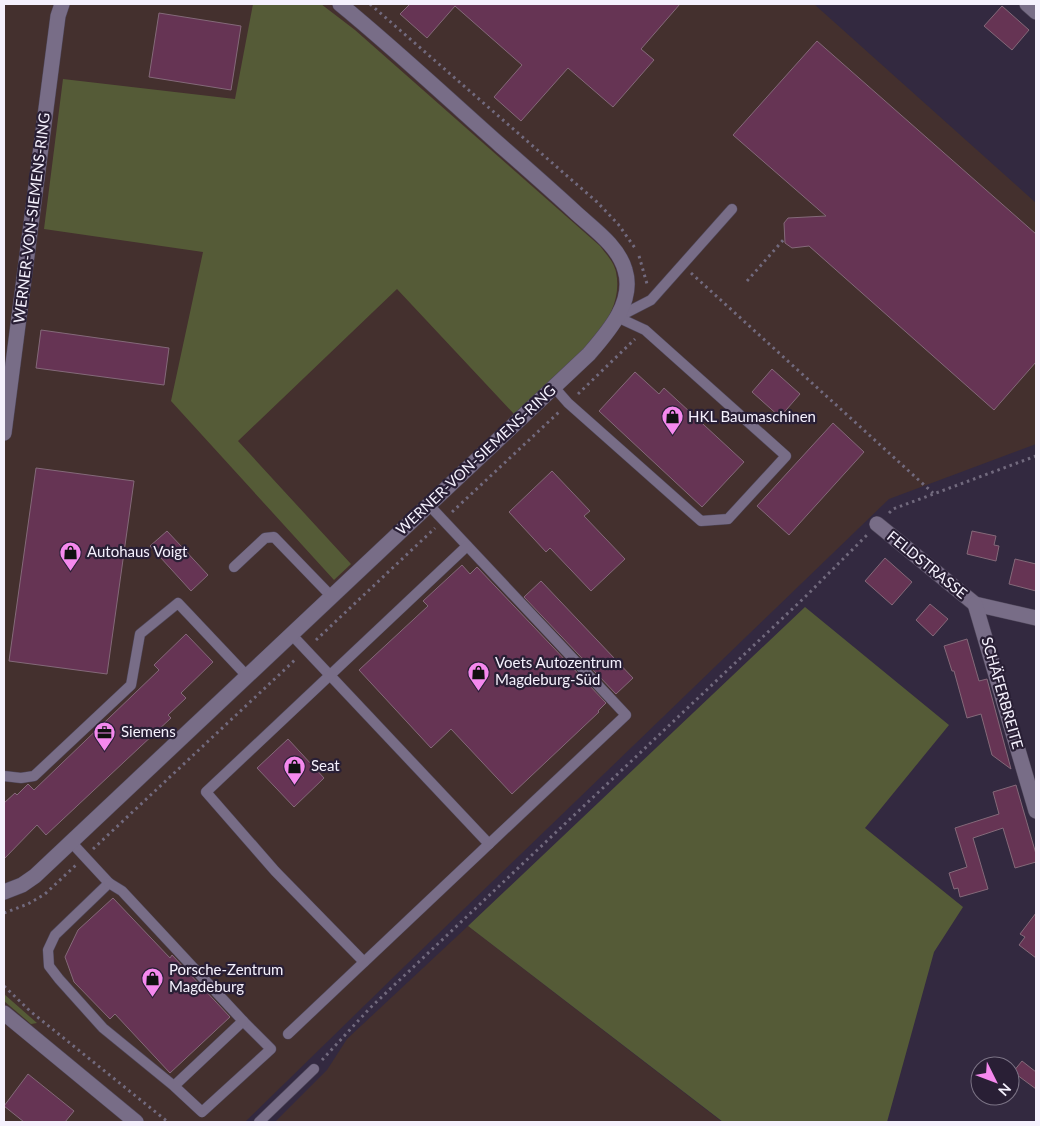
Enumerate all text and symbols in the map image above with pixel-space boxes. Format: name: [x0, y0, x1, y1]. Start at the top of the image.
street label: WERNER-VON-SIEMENS-RING: [9, 112, 53, 324]
street label: WERNER-VON-SIEMENS-RING: [392, 380, 559, 538]
shop icon: HKL Baumaschinen: [660, 405, 684, 436]
place label: HKL Baumaschinen: [688, 407, 816, 425]
street label: FELDSTRASSE: [884, 526, 971, 602]
shop icon: Autohaus Voigt: [59, 540, 83, 571]
place label: Autohaus Voigt: [87, 542, 188, 560]
street label: SCHÄFERBREITE: [978, 635, 1028, 751]
place label: Voets Autozentrum Magdeburg-Süd: [495, 653, 622, 688]
shop icon: Voets Autozentrum Magdeburg-Süd: [467, 660, 491, 691]
office icon: Siemens: [93, 720, 117, 751]
place label: Siemens: [121, 722, 176, 740]
shop icon: Seat: [283, 754, 307, 785]
place label: Seat: [311, 756, 340, 774]
place label: Porsche-Zentrum Magdeburg: [169, 960, 283, 995]
shop icon: Porsche-Zentrum Magdeburg: [141, 967, 165, 998]
north arrow: [970, 1056, 1020, 1106]
text: N: [995, 1080, 1015, 1100]

